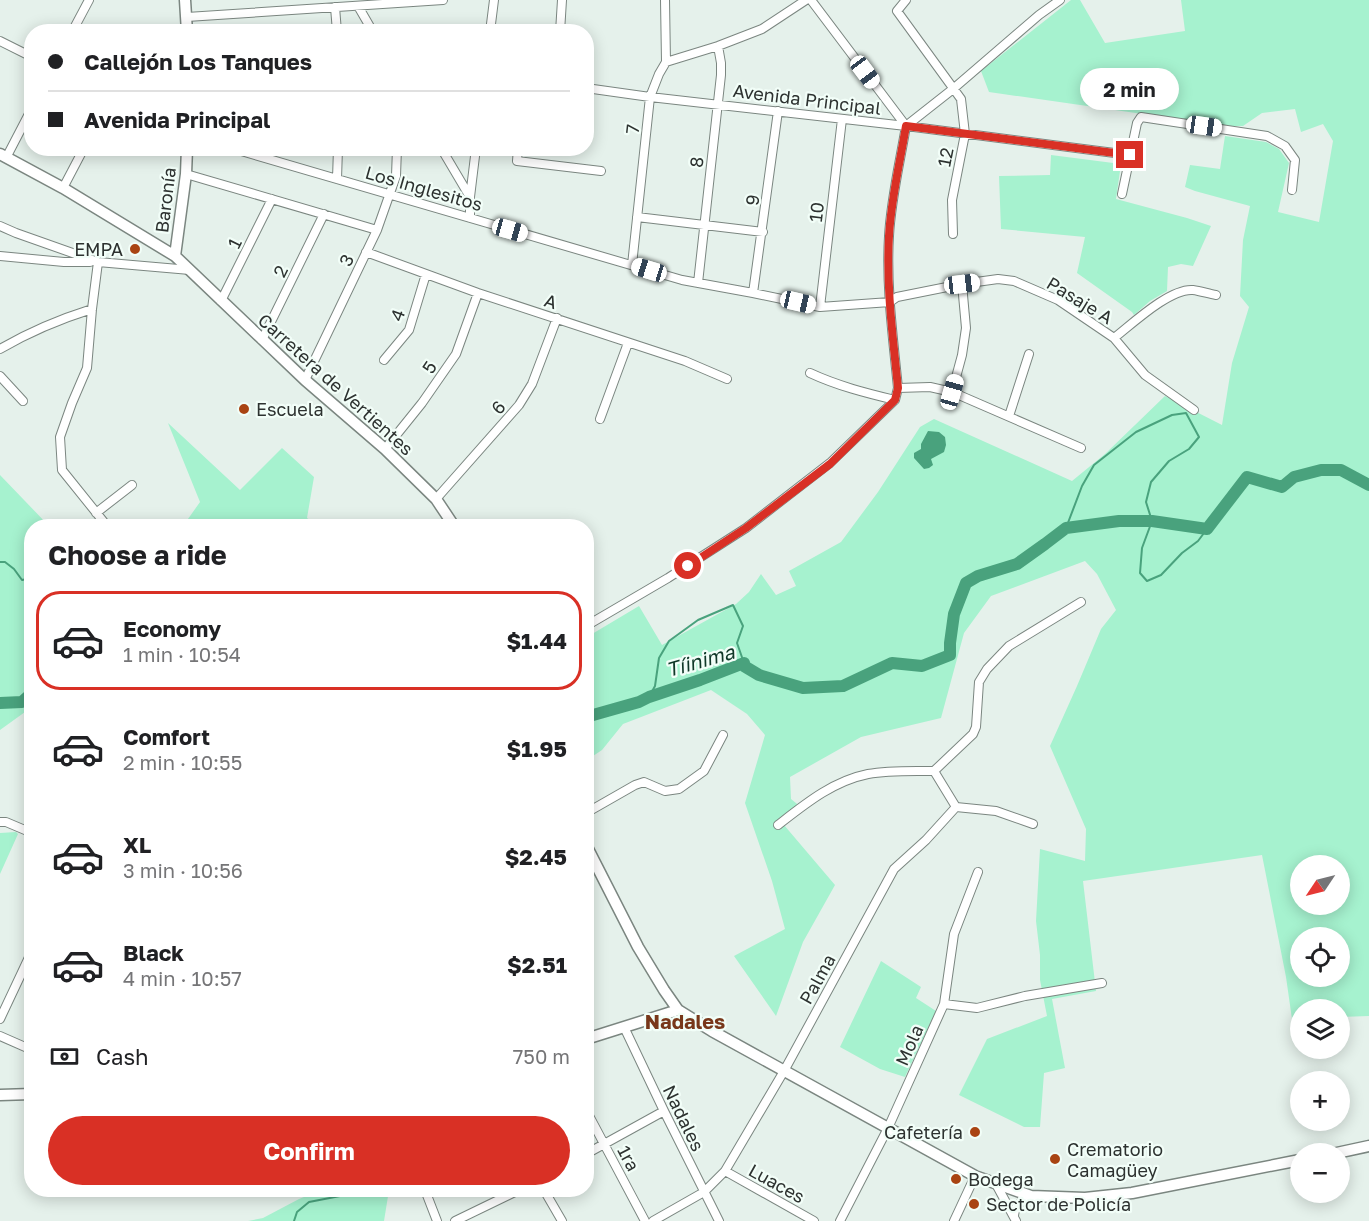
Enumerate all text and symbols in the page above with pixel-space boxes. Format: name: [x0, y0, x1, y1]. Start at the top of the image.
text: Callejón Los Tanques: [84, 48, 312, 75]
car: [847, 52, 883, 92]
callout: 2 min: [1080, 68, 1180, 110]
text: 2 min: [1103, 77, 1156, 101]
street label: Avenida Principal: [732, 79, 883, 119]
text: Avenida Principal: [84, 106, 270, 133]
car: [1185, 115, 1223, 137]
street label: 7: [621, 123, 643, 135]
route end: [1116, 141, 1143, 168]
street label: 12: [932, 145, 958, 169]
street label: 8: [684, 155, 708, 169]
street label: Los Inglesitos: [363, 161, 485, 215]
street label: Baronía: [150, 166, 180, 234]
street label: 9: [740, 193, 764, 207]
street label: 10: [804, 201, 828, 223]
car: [490, 216, 530, 244]
street label: 1: [222, 234, 246, 252]
place label: EMPA: [74, 238, 123, 260]
marker: EMPA: [128, 242, 142, 256]
street label: 3: [334, 250, 358, 270]
car: [629, 256, 669, 284]
street label: 2: [268, 261, 292, 281]
street label: Pasaje A: [1043, 272, 1117, 328]
car: [943, 273, 981, 295]
street label: A: [542, 289, 560, 313]
car: [778, 289, 818, 315]
street label: 4: [385, 306, 409, 324]
street label: Carretera de Vertientes: [254, 309, 418, 459]
street label: 5: [417, 356, 441, 378]
car: [938, 372, 966, 412]
street label: 6: [486, 396, 510, 418]
place label: Escuela: [256, 398, 324, 420]
marker: Escuela: [237, 402, 251, 416]
text: Choose a ride: [48, 539, 227, 571]
route start: [674, 552, 701, 579]
icon: car: [51, 614, 105, 668]
text: Economy: [123, 615, 221, 642]
text: $1.44: [506, 627, 567, 654]
water label: Tíinima: [663, 639, 738, 681]
text: 1 min · 10:54: [123, 642, 241, 666]
icon: car: [51, 722, 105, 776]
text: Comfort: [123, 723, 210, 750]
text: $1.95: [506, 735, 567, 762]
text: 2 min · 10:55: [123, 750, 242, 774]
icon: car: [51, 830, 105, 884]
text: XL: [123, 831, 151, 858]
text: $2.45: [505, 843, 567, 870]
north arrow: [1290, 855, 1350, 915]
map controls: [1290, 855, 1350, 1203]
text: 3 min · 10:56: [123, 858, 243, 882]
button: locate: [1290, 927, 1350, 987]
icon: car: [51, 938, 105, 992]
text: Black: [123, 939, 184, 966]
street label: Palma: [794, 950, 840, 1008]
text: $2.51: [507, 951, 567, 978]
text: 4 min · 10:57: [123, 966, 242, 990]
button: layers: [1290, 999, 1350, 1059]
district label: Nadales: [645, 1009, 725, 1033]
street label: Mola: [890, 1021, 928, 1069]
icon: cash: [48, 1040, 81, 1073]
text: Cash: [96, 1043, 149, 1070]
text: 750 m: [513, 1044, 570, 1068]
button: +: [1290, 1071, 1350, 1131]
street label: Nadales: [659, 1081, 709, 1155]
button: Confirm: [48, 1116, 570, 1185]
place label: Cafetería: [884, 1121, 963, 1143]
marker: Cafetería: [968, 1125, 982, 1139]
place label: Crematorio Camagüey: [1067, 1138, 1163, 1181]
street label: 1ra: [613, 1141, 645, 1175]
button: −: [1290, 1143, 1350, 1203]
marker: Crematorio Camagüey: [1048, 1152, 1062, 1166]
street label: Luaces: [745, 1159, 809, 1207]
place label: Bodega: [968, 1168, 1034, 1190]
marker: Bodega: [949, 1172, 963, 1186]
place label: Sector de Policía: [986, 1193, 1131, 1215]
marker: Sector de Policía: [967, 1197, 981, 1211]

